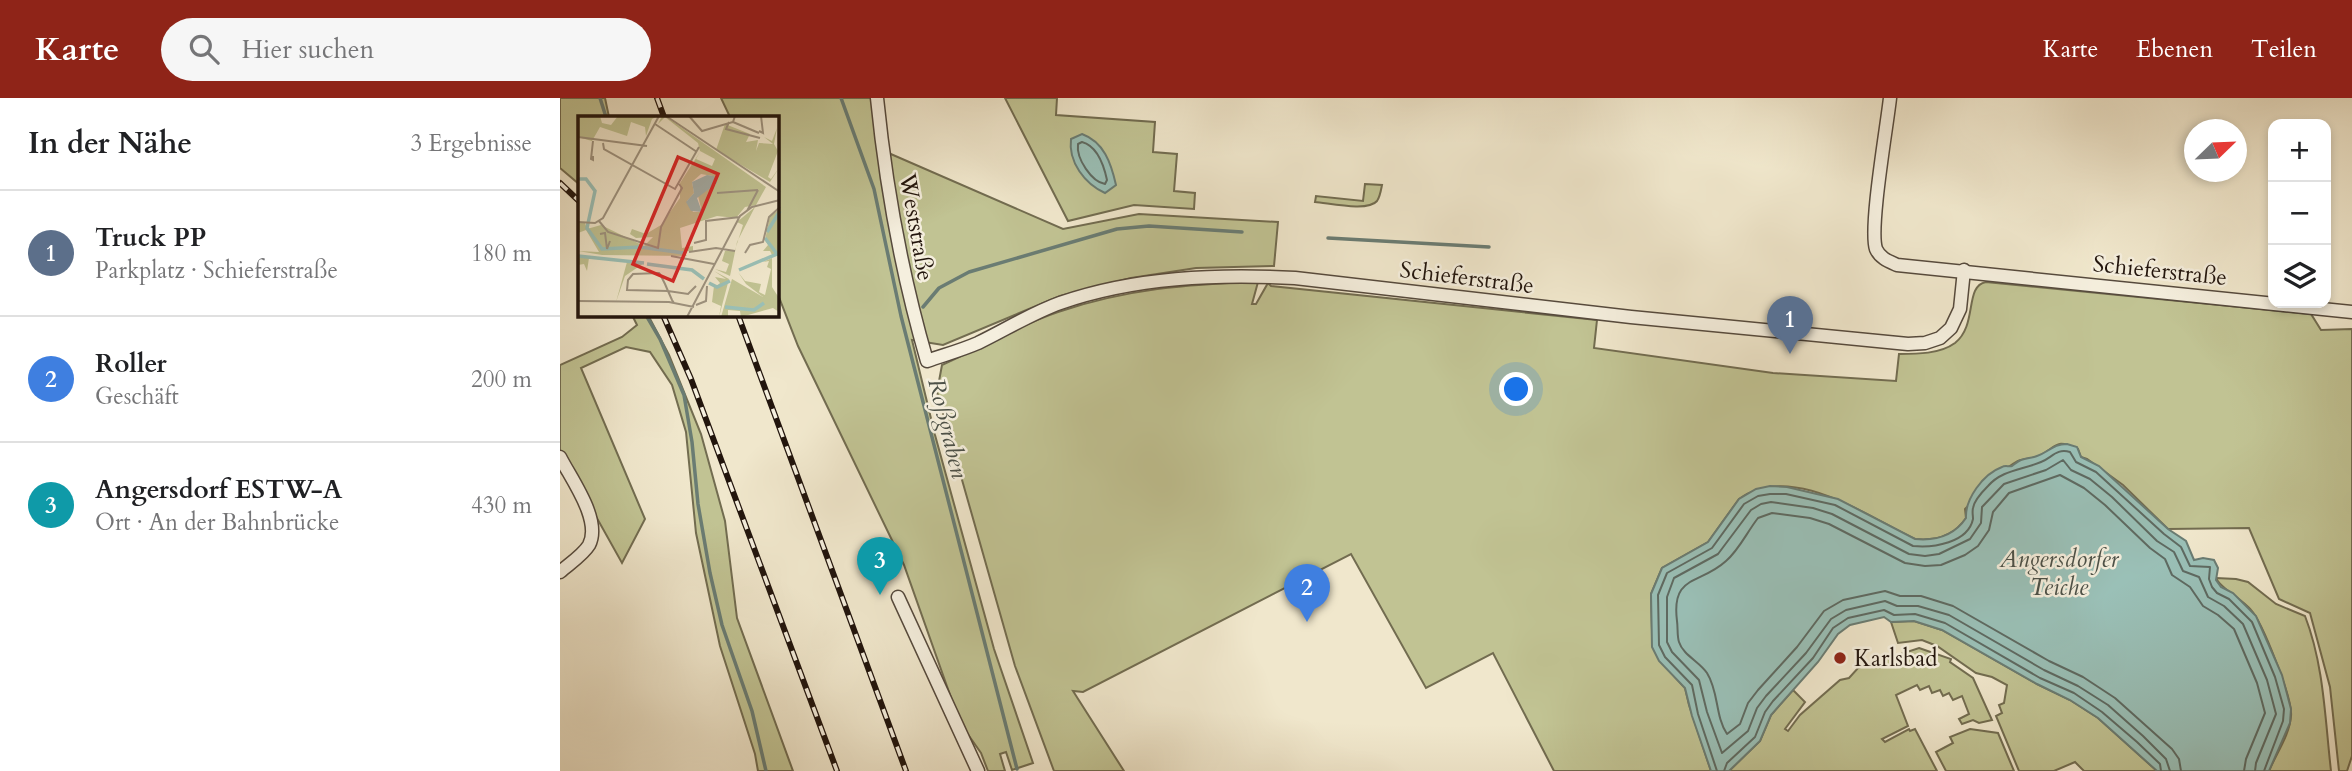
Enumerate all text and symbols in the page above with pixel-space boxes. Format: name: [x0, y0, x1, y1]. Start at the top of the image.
search box: [161, 18, 651, 81]
text: Karte: [35, 27, 119, 72]
icon: search: [185, 30, 223, 68]
text: Hier suchen: [241, 32, 374, 67]
text: Karte: [2043, 33, 2098, 66]
text: Ebenen: [2136, 33, 2213, 66]
text: Teilen: [2251, 33, 2317, 66]
inset map: [578, 116, 779, 317]
north arrow: [2184, 119, 2247, 182]
map controls: [2268, 119, 2331, 308]
button: +: [2268, 119, 2331, 182]
text: In der Nähe: [28, 123, 192, 164]
text: 3 Ergebnisse: [410, 128, 532, 159]
street label: Weststraße: [892, 170, 941, 283]
button: −: [2268, 182, 2331, 245]
text: Truck PP: [95, 220, 206, 255]
text: 1: [45, 238, 57, 269]
text: 180 m: [471, 238, 532, 269]
button: layers: [2268, 245, 2331, 308]
street label: Schieferstraße: [2091, 248, 2229, 293]
street label: Schieferstraße: [1398, 254, 1536, 301]
text: Parkplatz · Schieferstraße: [95, 255, 338, 286]
pin: 1: [1767, 296, 1813, 354]
text: Roller: [95, 346, 167, 381]
text: 2: [45, 364, 57, 395]
text: 200 m: [471, 364, 532, 395]
your location: [1499, 372, 1533, 406]
water label: Roßgraben: [919, 375, 976, 482]
text: Geschäft: [95, 381, 179, 412]
text: Angersdorf ESTW-A: [95, 472, 342, 507]
text: 3: [45, 490, 57, 521]
text: 430 m: [471, 490, 532, 521]
text: Ort · An der Bahnbrücke: [95, 507, 339, 538]
pin: 3: [857, 537, 903, 595]
water label: Angersdorfer Teiche: [1999, 543, 2120, 604]
pin: 2: [1284, 564, 1330, 622]
place label: Karlsbad: [1854, 643, 1938, 674]
marker: Karlsbad: [1832, 650, 1848, 666]

